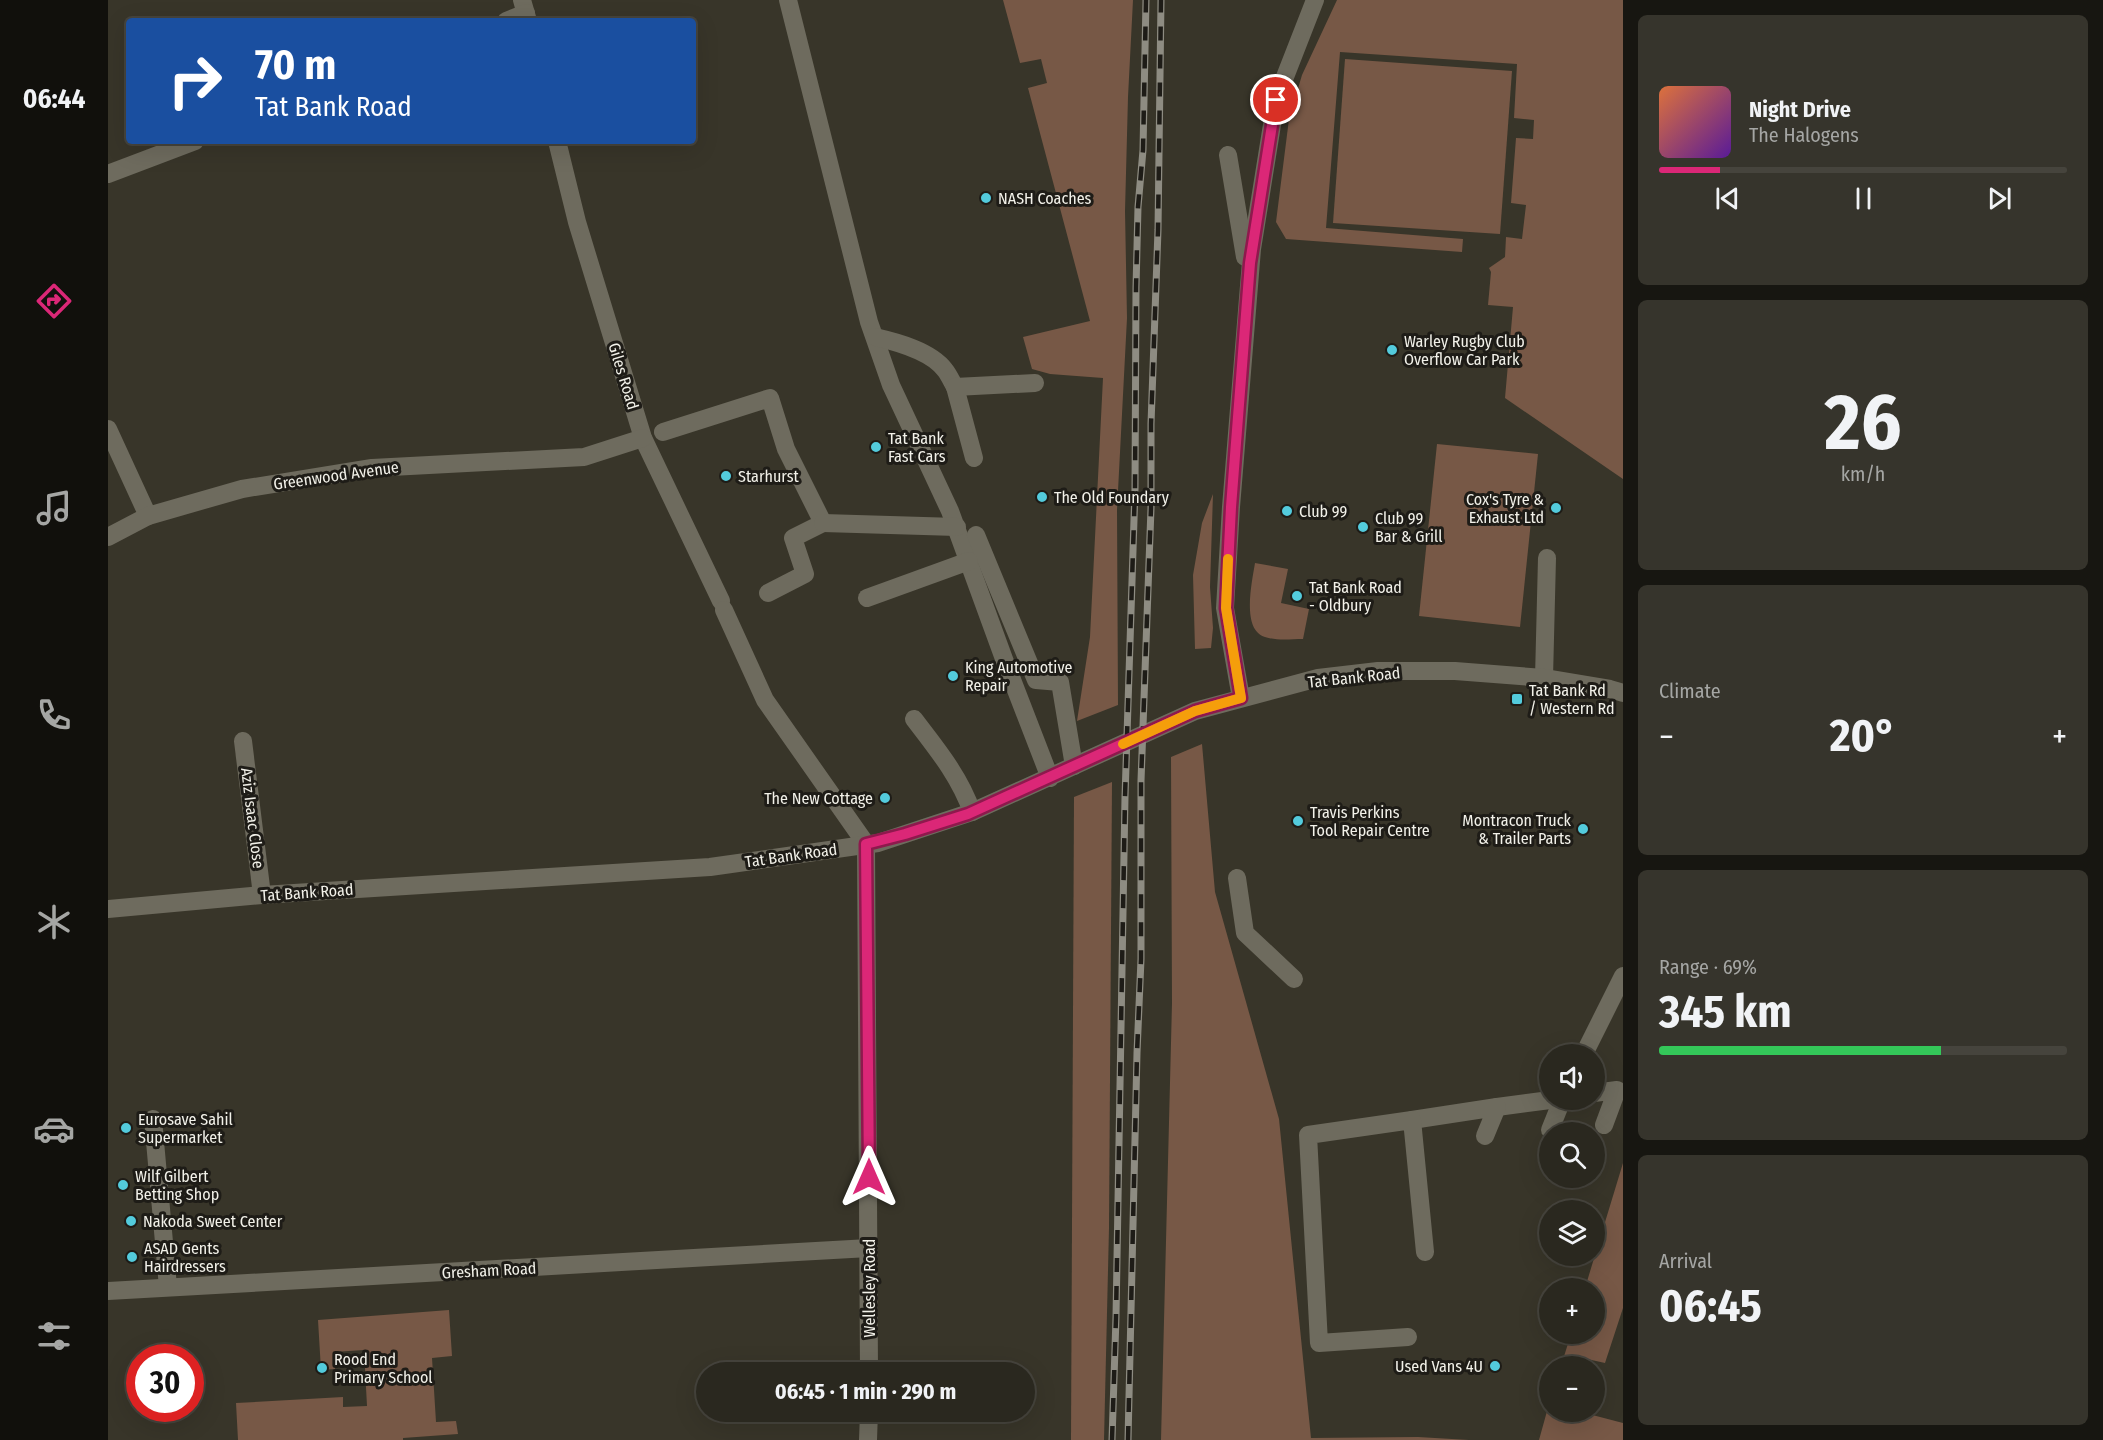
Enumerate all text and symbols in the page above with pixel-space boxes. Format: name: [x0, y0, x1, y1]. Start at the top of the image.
text: 70 m: [255, 40, 336, 90]
icon: right: [156, 42, 234, 120]
pin: [1250, 74, 1301, 125]
text: 06:44: [23, 83, 85, 115]
icon: arrive: [1259, 83, 1292, 116]
text: Tat Bank Road: [255, 91, 412, 123]
text: Night Drive: [1749, 96, 1851, 123]
text: The Halogens: [1749, 123, 1859, 147]
icon: previous: [1711, 182, 1744, 215]
icon: pause: [1847, 182, 1880, 215]
icon: next: [1983, 182, 2016, 215]
place label: NASH Coaches: [998, 189, 1092, 208]
marker: NASH Coaches: [979, 191, 993, 205]
icon: directions: [33, 280, 75, 322]
place label: Warley Rugby Club Overflow Car Park: [1404, 332, 1525, 369]
street label: Giles Road: [604, 340, 643, 412]
marker: Warley Rugby Club Overflow Car Park: [1385, 343, 1399, 357]
text: 26: [1825, 376, 1901, 470]
place label: Tat Bank Fast Cars: [888, 429, 946, 466]
marker: Tat Bank Fast Cars: [869, 440, 883, 454]
street label: Greenwood Avenue: [272, 457, 400, 494]
text: km/h: [1841, 462, 1885, 486]
place label: Starhurst: [738, 467, 799, 486]
marker: Starhurst: [719, 469, 733, 483]
icon: music: [33, 487, 75, 529]
place label: The Old Foundary: [1054, 488, 1170, 507]
marker: The Old Foundary: [1035, 490, 1049, 504]
place label: Cox's Tyre & Exhaust Ltd: [1466, 490, 1544, 527]
marker: Cox's Tyre & Exhaust Ltd: [1549, 501, 1563, 515]
place label: Club 99: [1299, 502, 1348, 521]
marker: Club 99: [1280, 504, 1294, 518]
place label: Club 99 Bar & Grill: [1375, 509, 1443, 546]
marker: Club 99 Bar & Grill: [1356, 520, 1370, 534]
place label: Tat Bank Road - Oldbury: [1309, 578, 1402, 615]
marker: Tat Bank Road - Oldbury: [1290, 589, 1304, 603]
place label: King Automotive Repair: [965, 658, 1072, 695]
street label: Tat Bank Road: [1307, 663, 1401, 692]
marker: King Automotive Repair: [946, 669, 960, 683]
text: Climate: [1659, 679, 1721, 703]
place label: Tat Bank Rd / Western Rd: [1529, 681, 1615, 718]
marker: Tat Bank Rd / Western Rd: [1510, 692, 1524, 706]
icon: phone: [33, 694, 75, 736]
text: 20°: [1830, 709, 1896, 763]
text: −: [1659, 717, 1674, 757]
text: +: [2052, 717, 2067, 757]
street label: Aziz Isaac Close: [237, 767, 268, 870]
place label: The New Cottage: [764, 789, 873, 808]
marker: The New Cottage: [878, 791, 892, 805]
place label: Travis Perkins Tool Repair Centre: [1310, 803, 1430, 840]
place label: Montracon Truck & Trailer Parts: [1462, 811, 1572, 848]
marker: Travis Perkins Tool Repair Centre: [1291, 814, 1305, 828]
marker: Montracon Truck & Trailer Parts: [1576, 822, 1590, 836]
street label: Tat Bank Road: [744, 840, 838, 871]
street label: Tat Bank Road: [260, 880, 354, 905]
icon: climate: [33, 901, 75, 943]
text: Range · 69%: [1659, 955, 1757, 979]
text: 345 km: [1659, 985, 1792, 1039]
map controls: [1539, 1044, 1605, 1422]
button: sound: [1539, 1044, 1605, 1110]
icon: car: [33, 1108, 75, 1150]
place label: Eurosave Sahil Supermarket: [138, 1110, 233, 1147]
marker: Eurosave Sahil Supermarket: [119, 1121, 133, 1135]
button: search: [1539, 1122, 1605, 1188]
position arrow: [837, 1145, 901, 1209]
place label: Wilf Gilbert Betting Shop: [135, 1167, 219, 1204]
marker: Wilf Gilbert Betting Shop: [116, 1178, 130, 1192]
button: layers: [1539, 1200, 1605, 1266]
place label: Nakoda Sweet Center: [143, 1212, 283, 1231]
marker: Nakoda Sweet Center: [124, 1214, 138, 1228]
place label: ASAD Gents Hairdressers: [144, 1239, 226, 1276]
street label: Wellesley Road: [860, 1239, 879, 1337]
text: Arrival: [1659, 1249, 1712, 1273]
marker: ASAD Gents Hairdressers: [125, 1250, 139, 1264]
street label: Gresham Road: [441, 1259, 537, 1282]
button: +: [1539, 1278, 1605, 1344]
text: 06:45: [1659, 1279, 1762, 1333]
icon: filters: [33, 1315, 75, 1357]
speed limit sign: 30: [126, 1344, 204, 1422]
place label: Rood End Primary School: [334, 1350, 433, 1387]
button: −: [1539, 1356, 1605, 1422]
place label: Used Vans 4U: [1395, 1357, 1483, 1376]
marker: Used Vans 4U: [1488, 1359, 1502, 1373]
marker: Rood End Primary School: [315, 1361, 329, 1375]
text: 06:45 · 1 min · 290 m: [775, 1378, 956, 1405]

